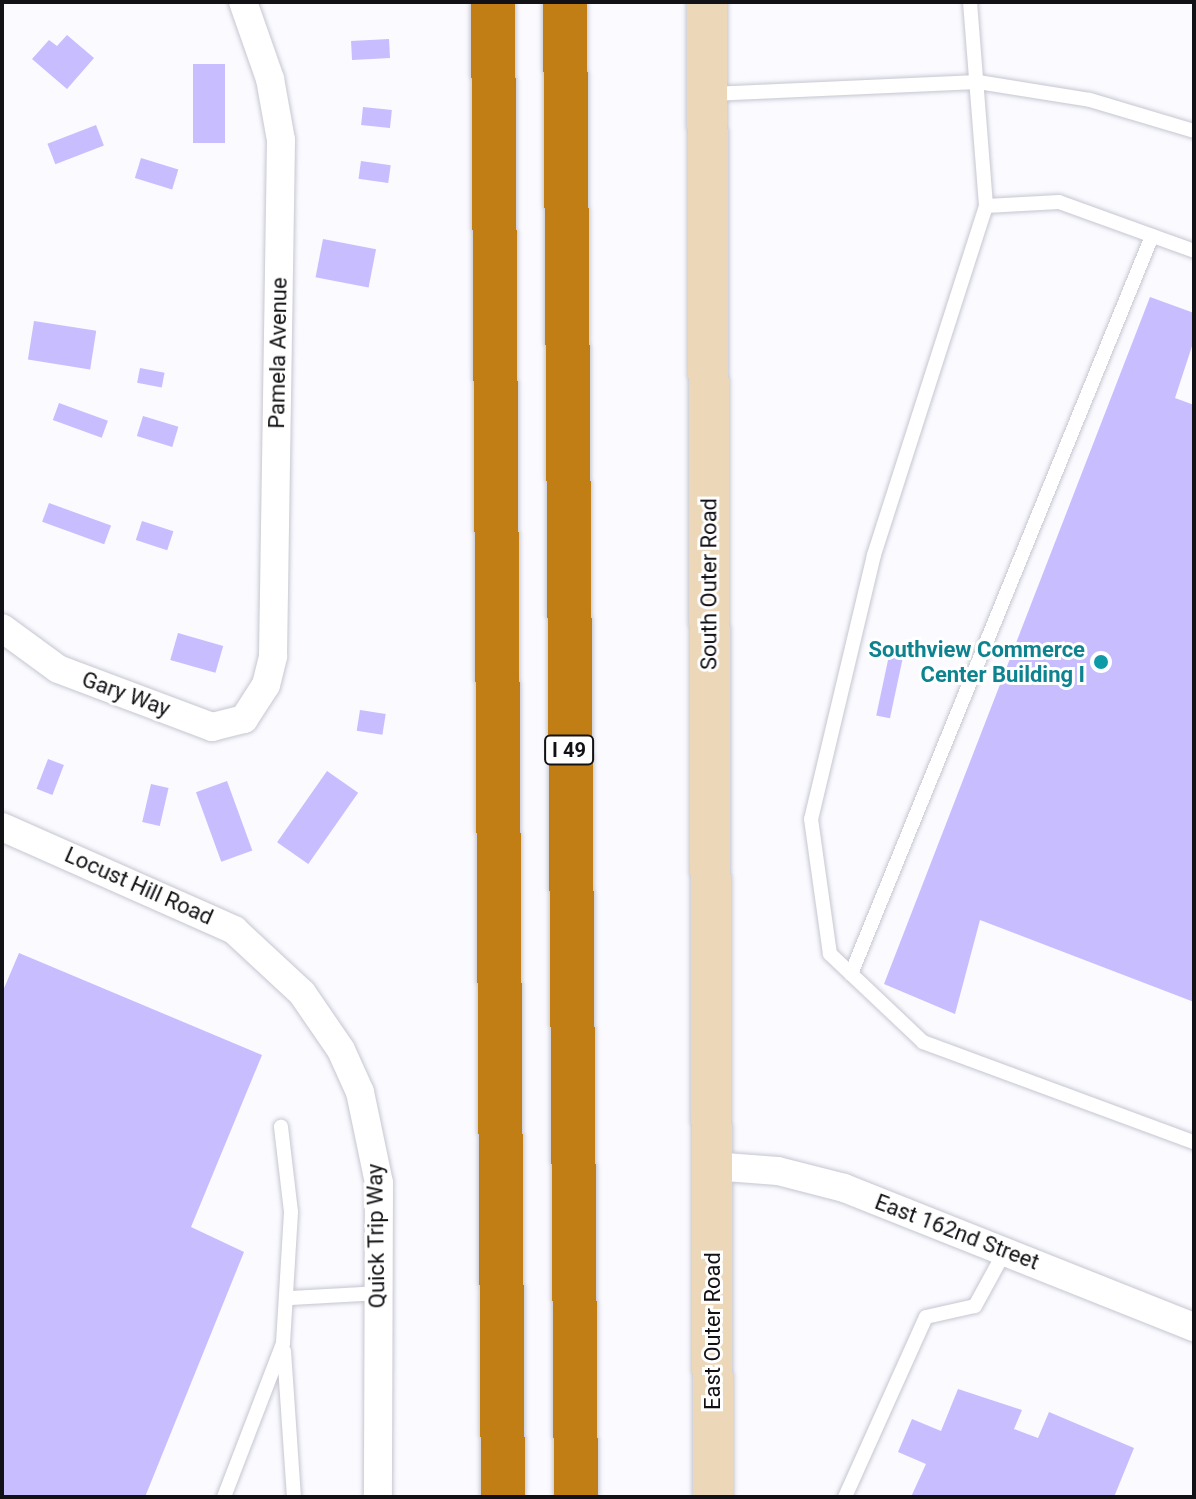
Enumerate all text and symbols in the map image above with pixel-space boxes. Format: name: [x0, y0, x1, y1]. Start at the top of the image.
street label: Pamela Avenue: [263, 277, 293, 429]
street label: South Outer Road: [696, 498, 722, 670]
place label: Southview Commerce Center Building I: [868, 636, 1085, 688]
marker: Southview Commerce Center Building I: [1092, 653, 1110, 671]
street label: Gary Way: [78, 666, 174, 722]
road number: I 49: [543, 734, 595, 766]
street label: Locust Hill Road: [61, 841, 217, 931]
street label: Quick Trip Way: [362, 1163, 390, 1309]
street label: East 162nd Street: [871, 1189, 1043, 1275]
street label: East Outer Road: [700, 1252, 726, 1410]

